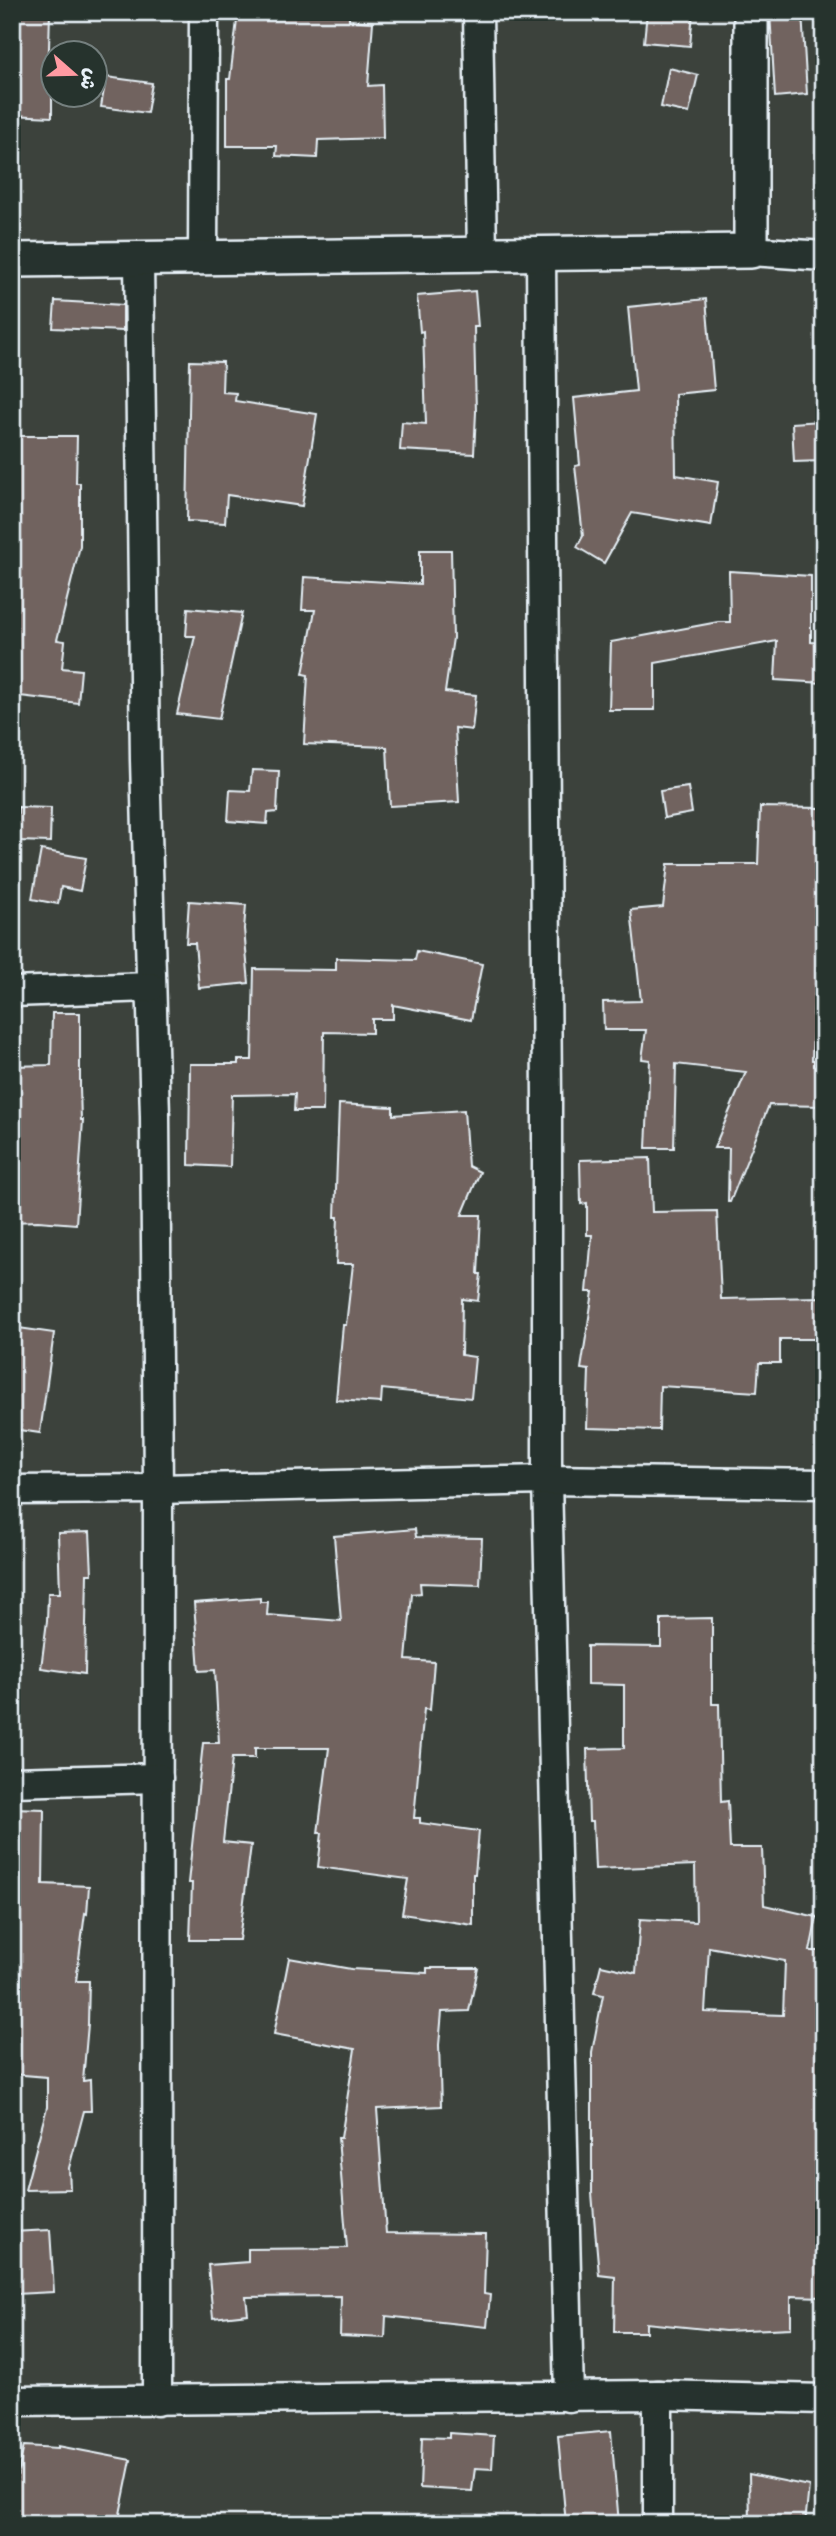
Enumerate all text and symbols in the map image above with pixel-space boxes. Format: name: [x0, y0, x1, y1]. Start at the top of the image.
north arrow: [38, 38, 108, 108]
text: ش: [75, 66, 104, 93]

